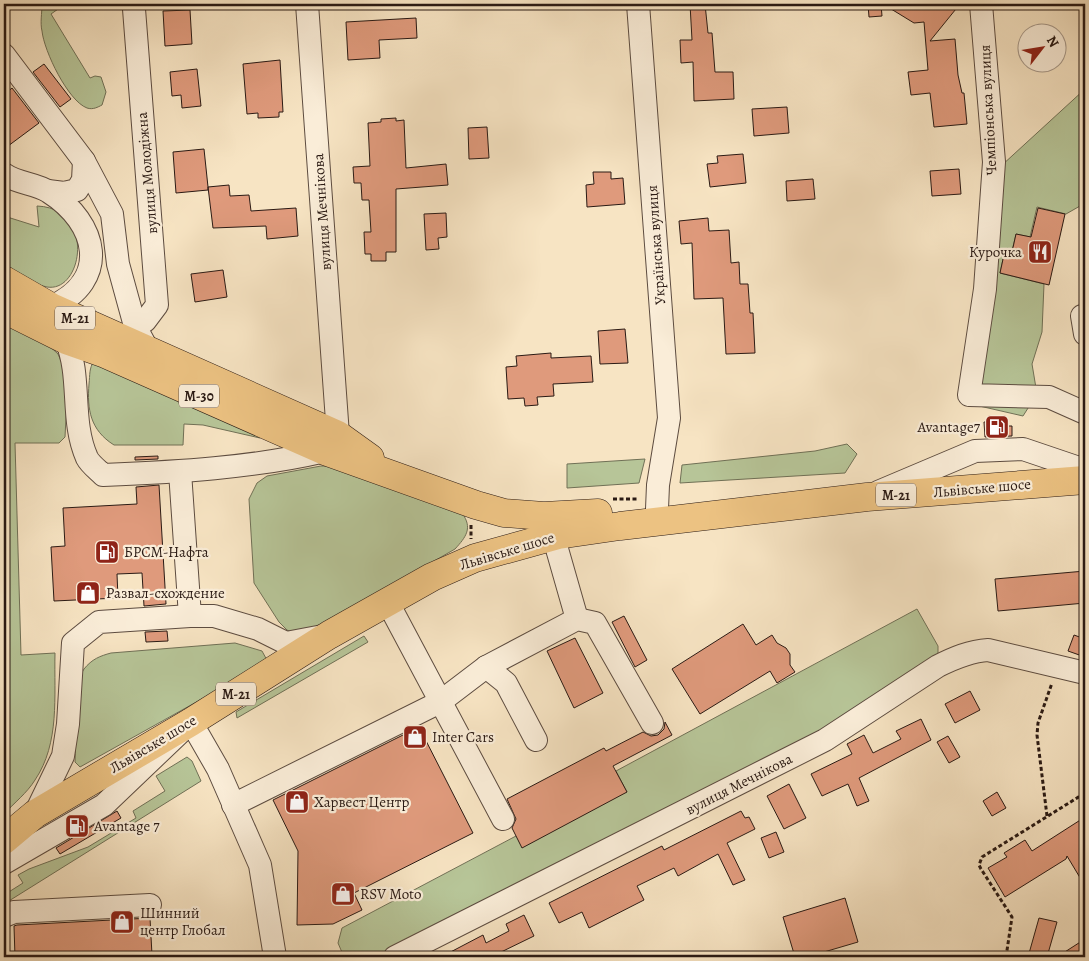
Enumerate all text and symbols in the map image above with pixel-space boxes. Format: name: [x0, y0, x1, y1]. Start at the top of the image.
north arrow: [1016, 22, 1066, 72]
text: N: [1042, 32, 1063, 51]
street label: Чемпіонська вулиця: [975, 44, 1001, 176]
street label: вулиця Молодіжна: [132, 111, 162, 235]
street label: вулиця Мечнікова: [308, 153, 336, 271]
street label: Українська вулиця: [642, 185, 670, 305]
restaurant icon: Курочка: [1027, 239, 1053, 265]
place label: Курочка: [969, 242, 1022, 262]
road number: М-21: [55, 306, 95, 330]
road number: М-30: [179, 384, 219, 408]
fuel station icon: Avantage7: [984, 414, 1010, 440]
place label: Avantage7: [916, 417, 981, 437]
street label: Львівське шосе: [932, 474, 1032, 502]
road number: М-21: [876, 484, 916, 506]
street label: Львівське шосе: [457, 527, 557, 575]
fuel station icon: БРСМ-Нафта: [94, 539, 120, 565]
place label: БРСМ-Нафта: [124, 542, 209, 562]
shop icon: Развал-схождение: [75, 580, 101, 606]
place label: Развал-схождение: [106, 583, 225, 603]
road number: М-21: [216, 682, 256, 706]
street label: Львівське шосе: [106, 710, 200, 778]
shop icon: Inter Cars: [402, 724, 428, 750]
place label: Inter Cars: [432, 727, 494, 747]
street label: вулиця Мечнікова: [682, 748, 796, 820]
shop icon: Харвест Центр: [284, 789, 310, 815]
place label: Харвест Центр: [314, 792, 409, 812]
fuel station icon: Avantage 7: [64, 813, 90, 839]
place label: Avantage 7: [93, 816, 160, 836]
shop icon: RSV Moto: [330, 881, 356, 907]
place label: RSV Moto: [360, 884, 422, 904]
place label: Шинний центр Глобал: [140, 903, 225, 940]
shop icon: Шинний центр Глобал: [109, 909, 135, 935]

